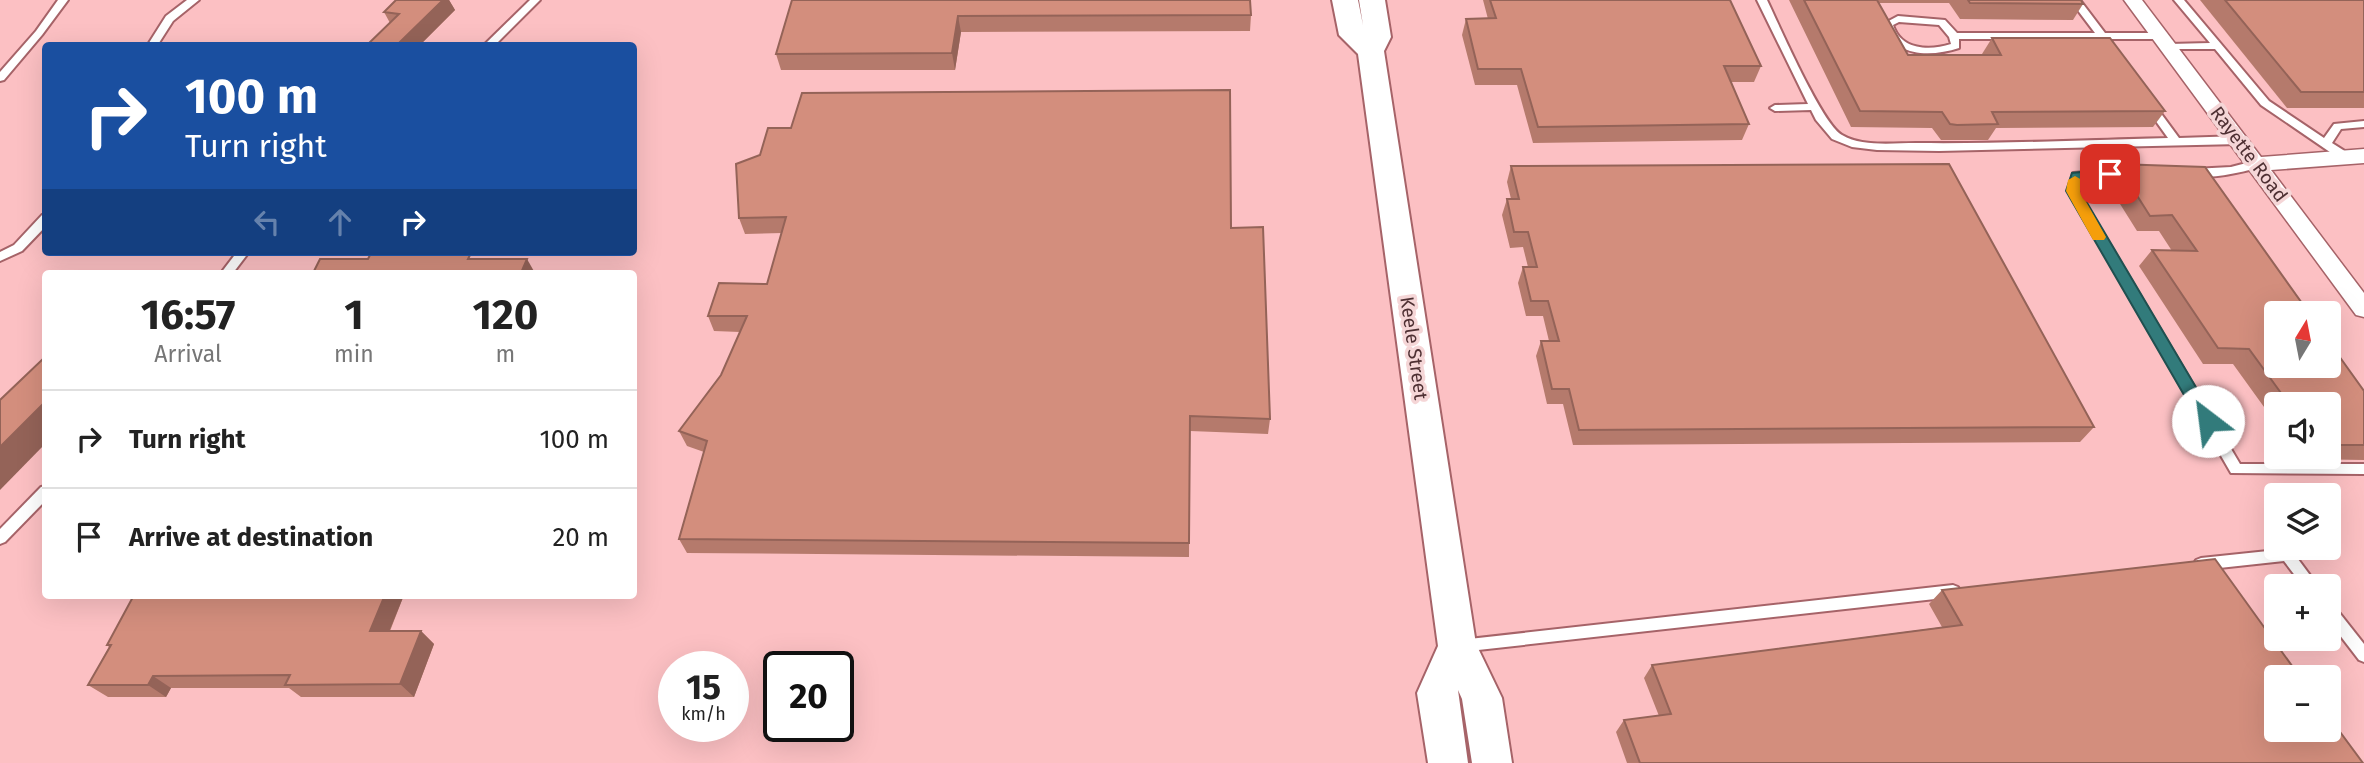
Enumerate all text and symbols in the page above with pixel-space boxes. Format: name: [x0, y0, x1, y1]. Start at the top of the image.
text: 100 m: [185, 67, 318, 126]
icon: right: [70, 70, 161, 161]
street label: Rayette Road: [2206, 102, 2292, 206]
text: Turn right: [185, 127, 327, 165]
pin: [2080, 144, 2140, 204]
icon: arrive: [2091, 155, 2129, 193]
icon: left: [248, 203, 286, 241]
icon: ahead: [321, 203, 359, 241]
icon: right: [394, 203, 432, 241]
text: 16:57: [141, 290, 235, 340]
text: 1: [344, 290, 364, 340]
text: 120: [472, 290, 538, 340]
street label: Keele Street: [1395, 295, 1433, 401]
north arrow: [2264, 301, 2342, 378]
map controls: [2264, 301, 2341, 742]
text: Arrival: [154, 340, 222, 368]
text: min: [334, 340, 374, 368]
text: m: [496, 340, 515, 368]
position arrow: [2171, 384, 2245, 458]
button: sound: [2264, 392, 2341, 469]
icon: right: [70, 420, 108, 458]
text: Turn right: [129, 424, 246, 455]
text: 100 m: [540, 424, 609, 455]
button: layers: [2264, 483, 2341, 560]
icon: arrive: [70, 518, 108, 556]
text: Arrive at destination: [129, 522, 373, 553]
text: 20 m: [552, 522, 609, 553]
button: +: [2264, 574, 2341, 651]
speed limit sign: 20: [763, 651, 854, 742]
button: −: [2264, 665, 2341, 742]
text: 15: [686, 666, 721, 708]
text: km/h: [681, 703, 726, 725]

